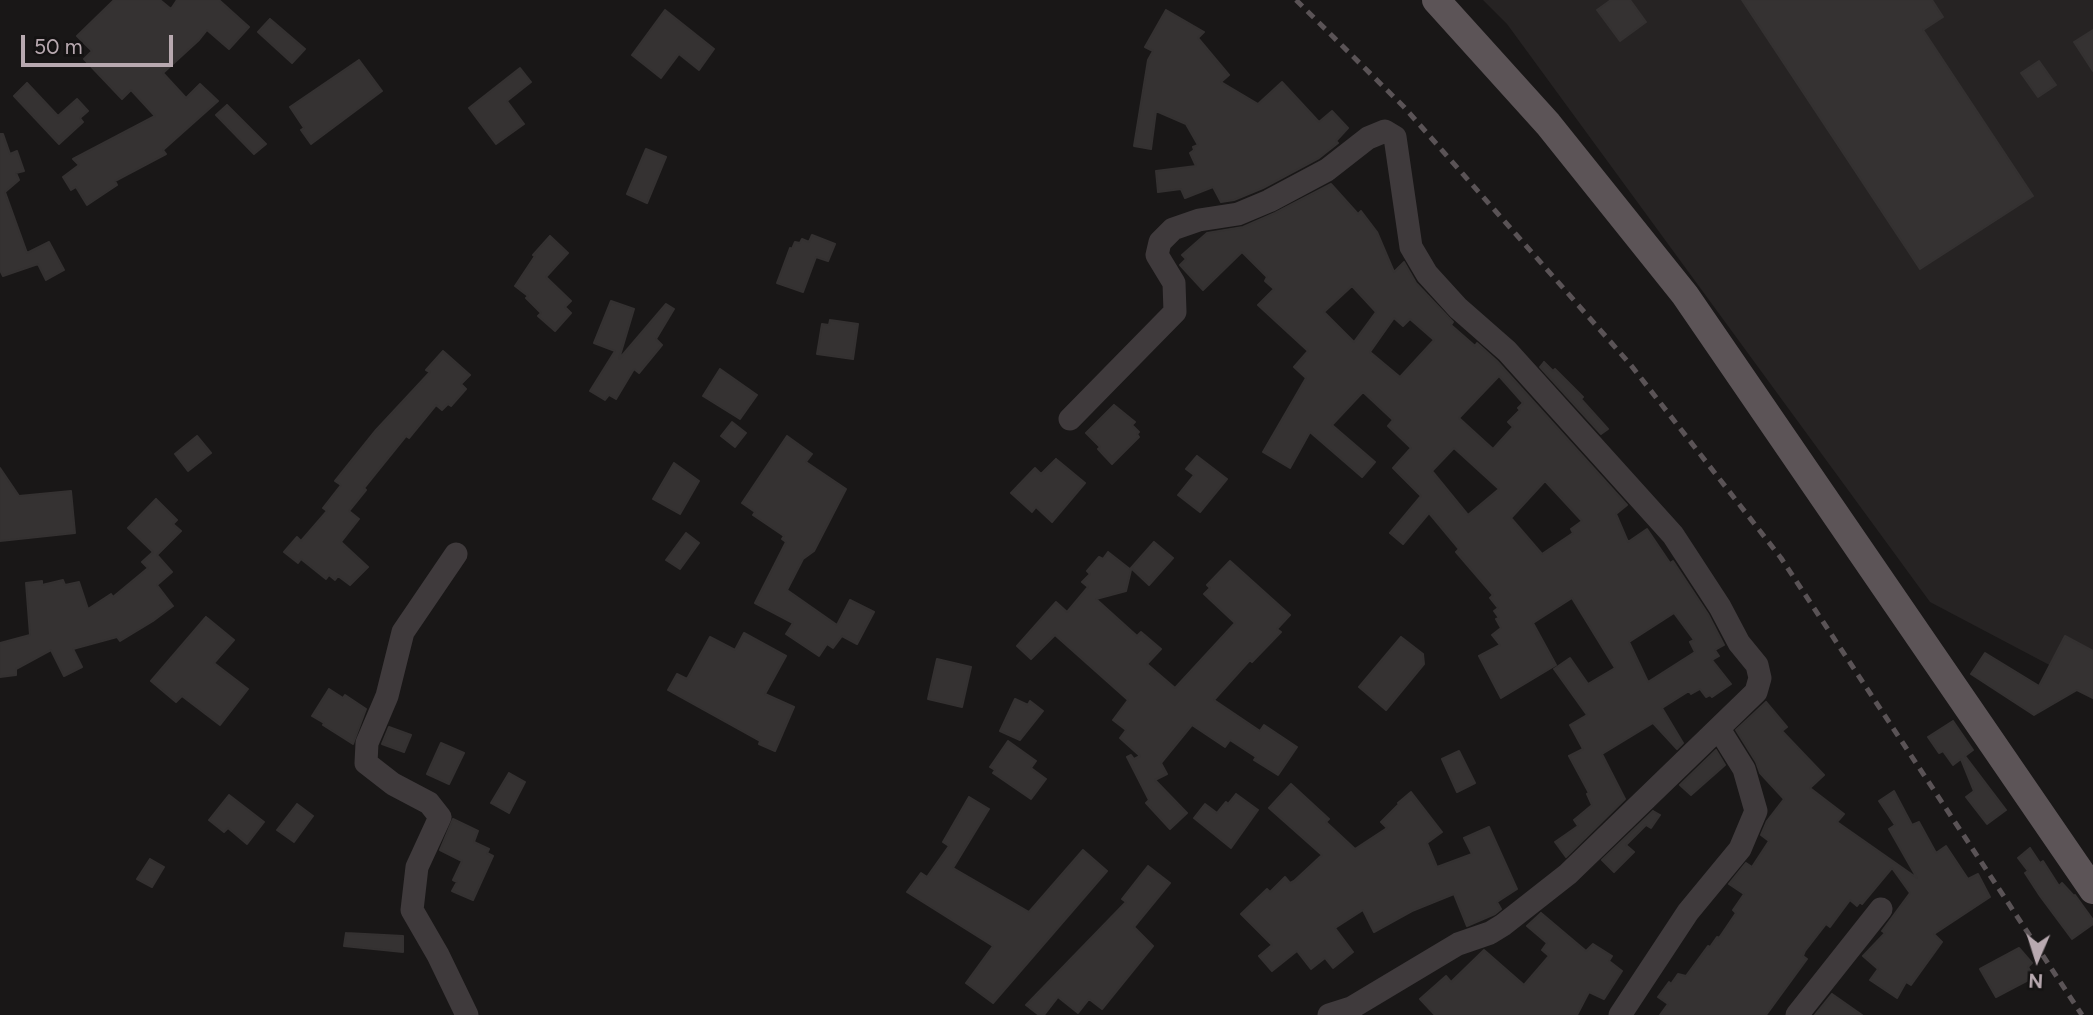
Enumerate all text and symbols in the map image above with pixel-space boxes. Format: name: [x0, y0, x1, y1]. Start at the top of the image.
scale bar: [24, 21, 177, 65]
text: 50 m: [34, 34, 83, 59]
north arrow: [2002, 924, 2072, 994]
text: N: [2028, 969, 2044, 992]

